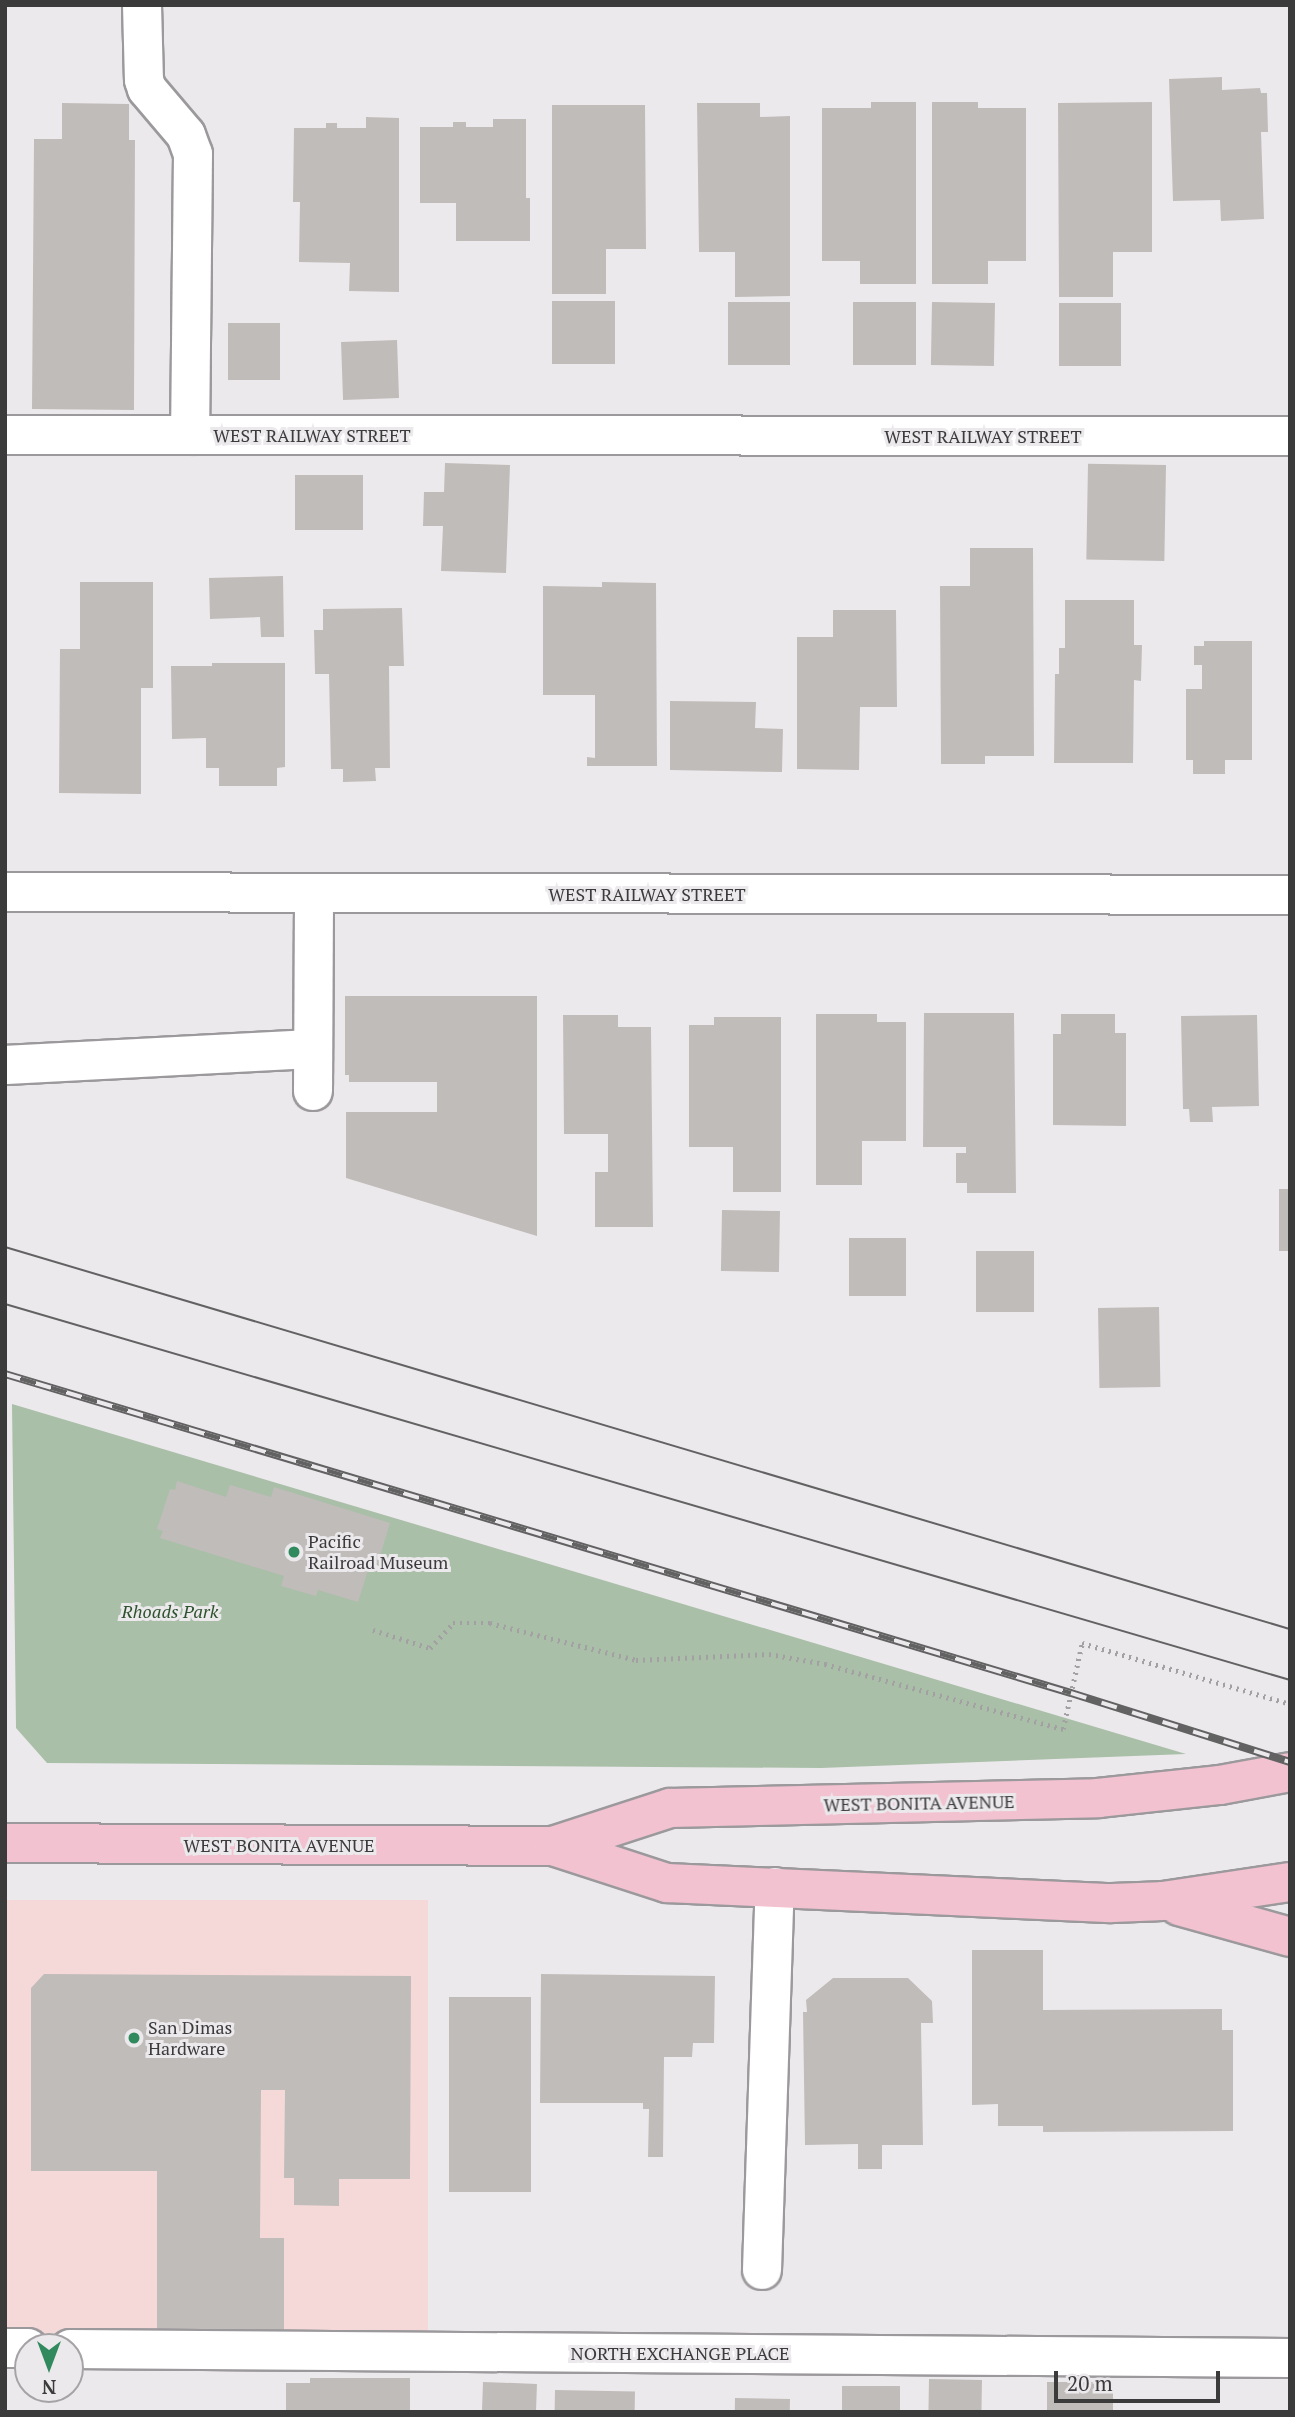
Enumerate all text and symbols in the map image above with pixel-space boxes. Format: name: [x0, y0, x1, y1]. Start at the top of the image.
street label: WEST RAILWAY STREET: [213, 424, 411, 446]
street label: WEST RAILWAY STREET: [884, 425, 1082, 447]
street label: WEST RAILWAY STREET: [548, 883, 746, 905]
place label: Pacific Railroad Museum: [308, 1531, 448, 1574]
marker: Pacific Railroad Museum: [286, 1544, 302, 1560]
park label: Rhoads Park: [122, 1600, 218, 1622]
street label: WEST BONITA AVENUE: [823, 1791, 1015, 1815]
street label: WEST BONITA AVENUE: [183, 1834, 375, 1856]
place label: San Dimas Hardware: [148, 2017, 232, 2060]
marker: San Dimas Hardware: [126, 2030, 142, 2046]
north arrow: [14, 2333, 84, 2403]
street label: NORTH EXCHANGE PLACE: [570, 2342, 790, 2364]
scale bar: [1057, 2358, 1223, 2402]
text: 20 m: [1067, 2369, 1113, 2397]
text: N: [42, 2375, 56, 2400]

